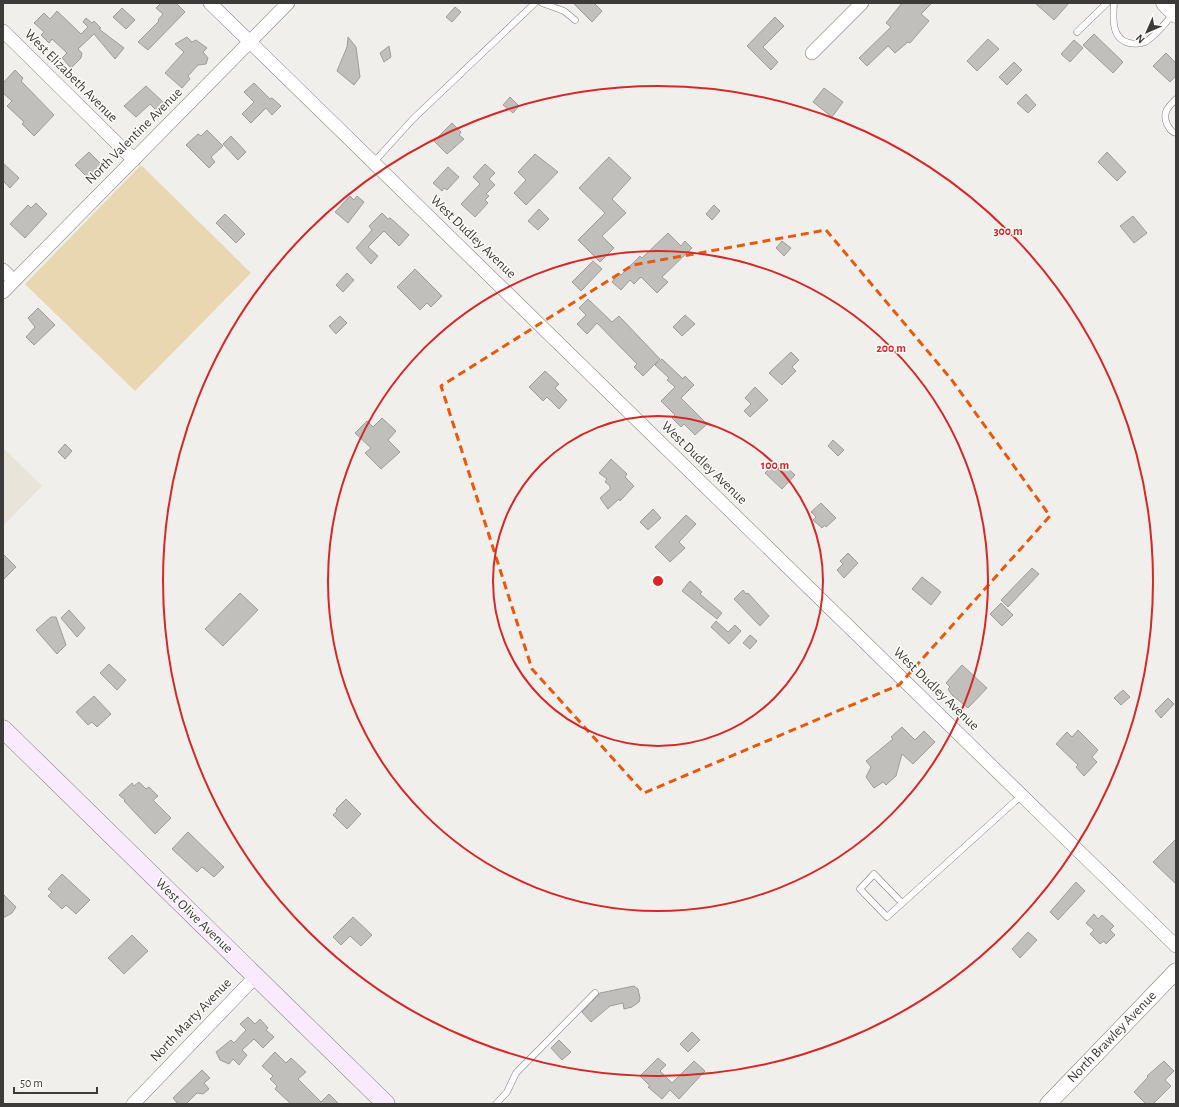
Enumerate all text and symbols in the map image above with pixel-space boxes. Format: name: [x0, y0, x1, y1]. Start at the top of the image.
north arrow: [1127, 12, 1167, 52]
street label: West Elizabeth Avenue: [22, 27, 120, 125]
text: N: [1134, 32, 1147, 45]
street label: North Valentine Avenue: [83, 85, 185, 187]
street label: West Dudley Avenue: [428, 193, 518, 281]
text: 300 m: [993, 225, 1023, 237]
text: 200 m: [876, 342, 906, 354]
street label: West Dudley Avenue: [659, 419, 749, 507]
text: 100 m: [761, 459, 789, 471]
centre of rings: [651, 574, 665, 588]
street label: West Dudley Avenue: [891, 645, 981, 733]
street label: West Olive Avenue: [153, 876, 235, 956]
street label: North Marty Avenue: [148, 976, 234, 1064]
street label: North Brawley Avenue: [1065, 989, 1159, 1085]
scale bar: [14, 1069, 97, 1095]
text: 50 m: [20, 1077, 43, 1089]

